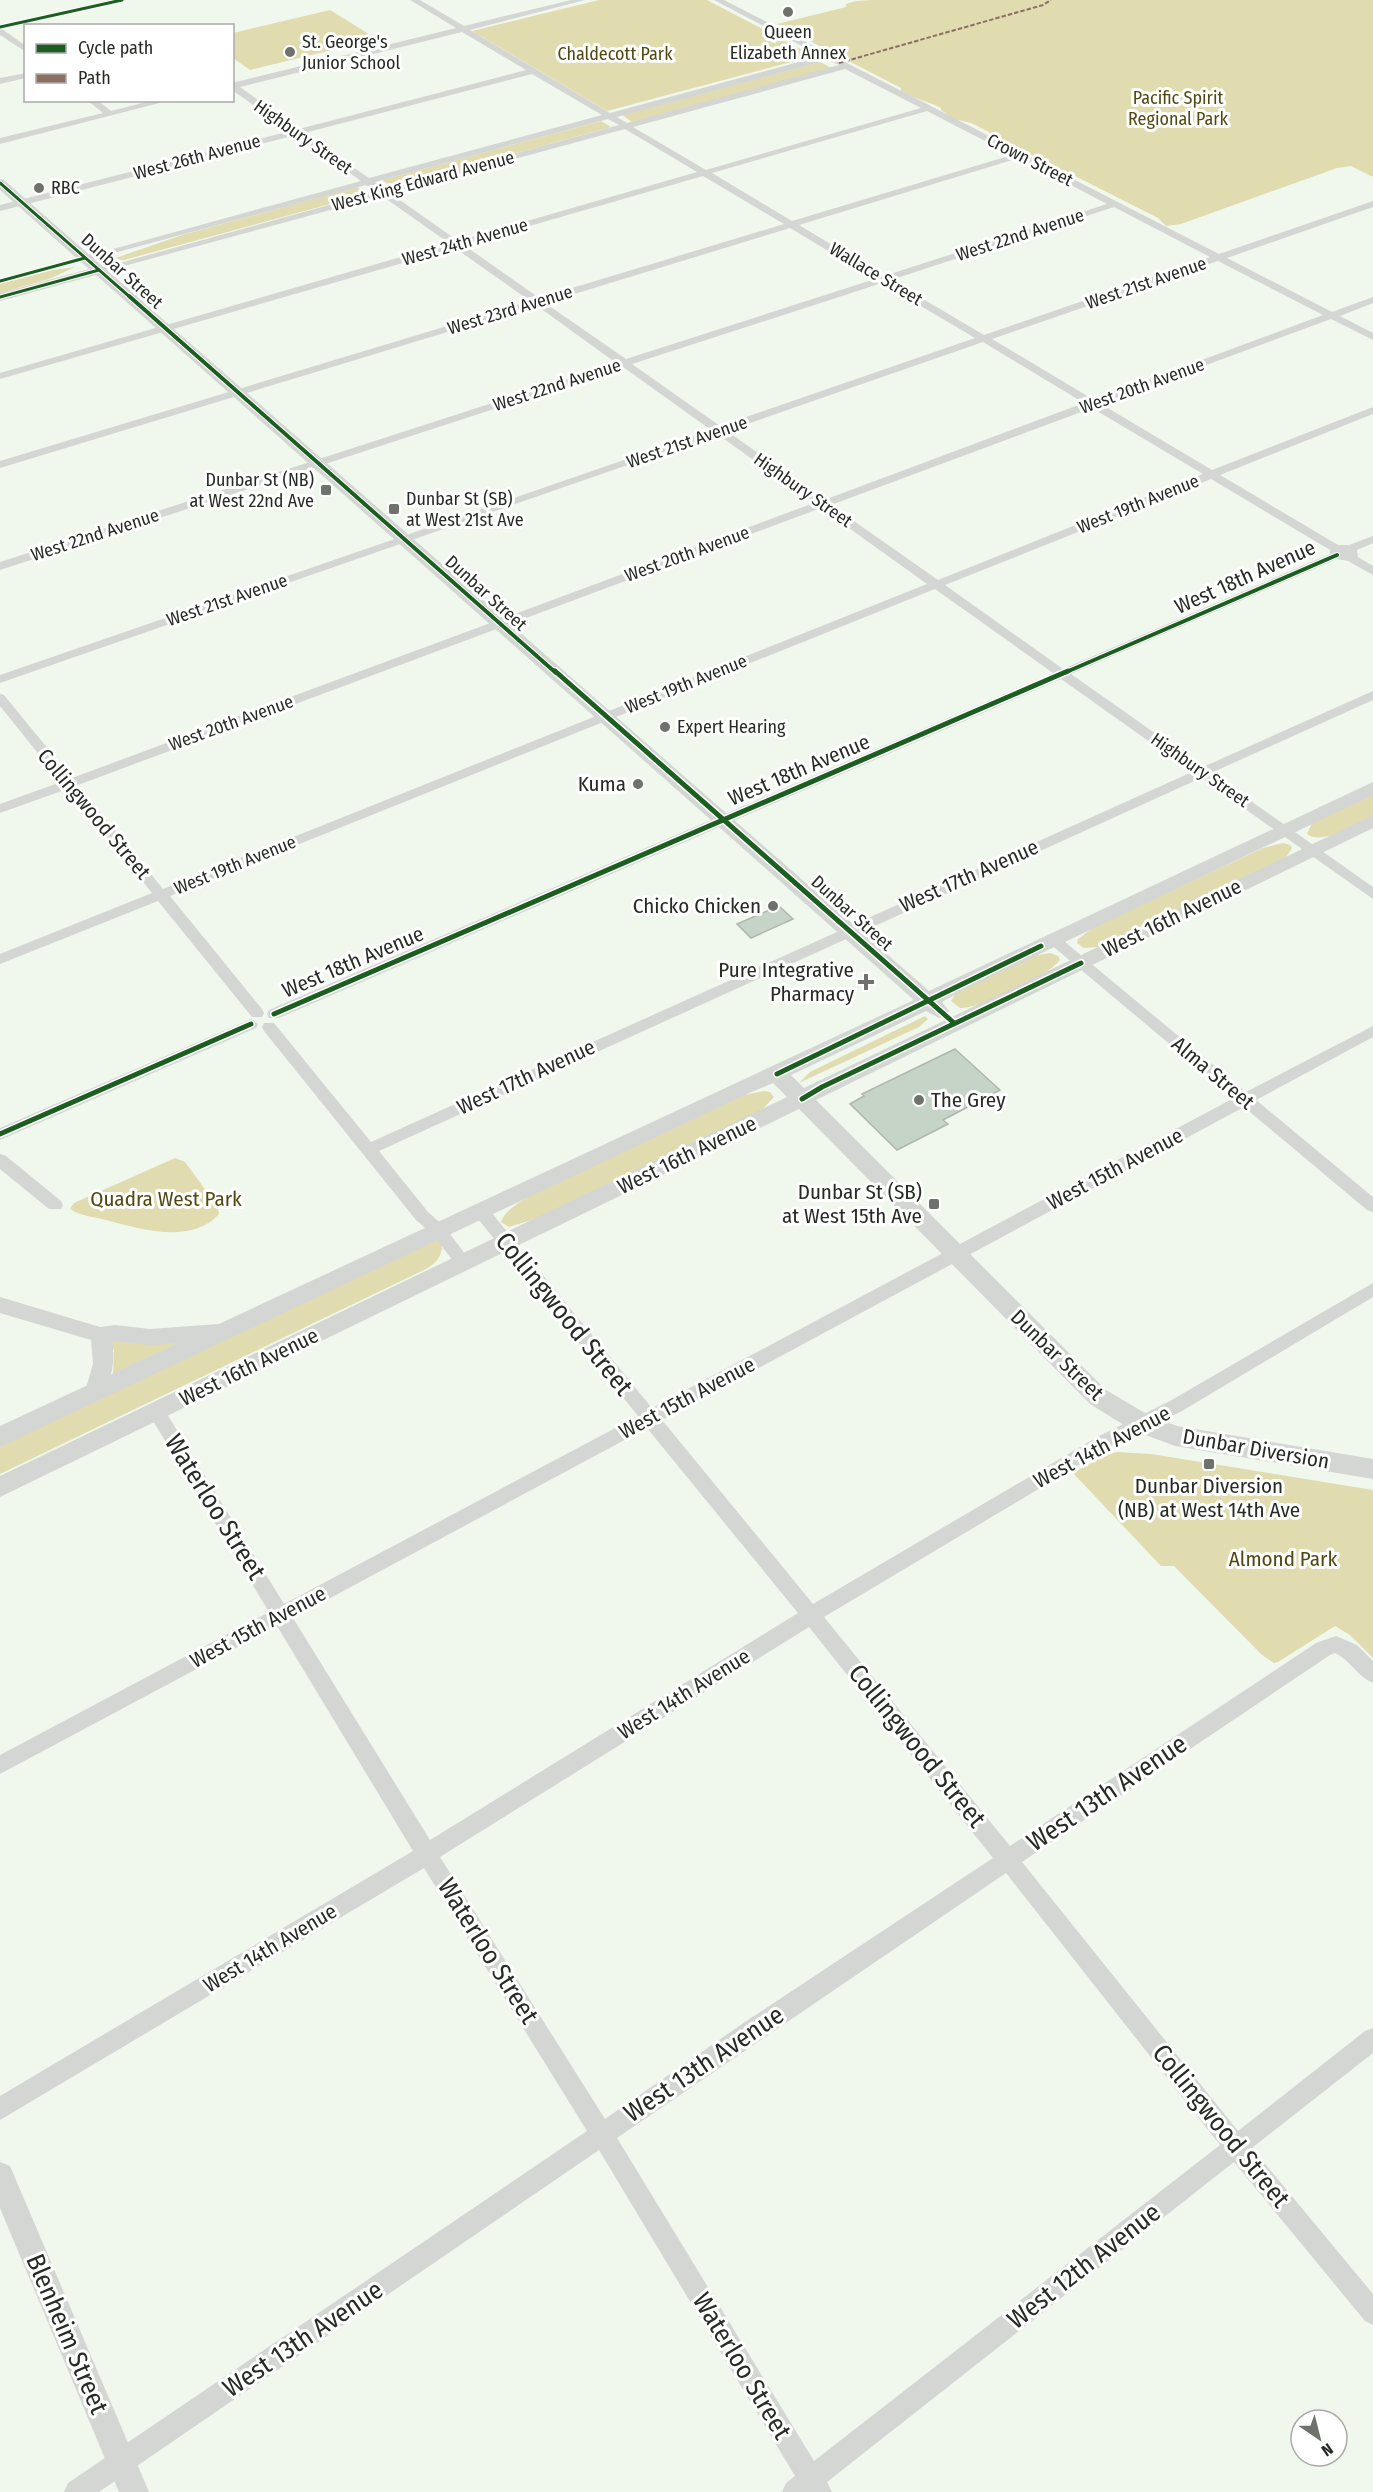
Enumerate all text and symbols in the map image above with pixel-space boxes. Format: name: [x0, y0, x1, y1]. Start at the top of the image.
marker: Queen Elizabeth Annex: [781, 5, 795, 19]
place label: Queen Elizabeth Annex: [730, 21, 846, 64]
legend: [24, 24, 234, 102]
place label: St. George's Junior School: [302, 31, 400, 74]
text: Cycle path: [78, 37, 153, 59]
park label: Chaldecott Park: [557, 43, 673, 65]
marker: St. George's Junior School: [283, 45, 297, 59]
text: Path: [78, 67, 111, 89]
park label: Pacific Spirit Regional Park: [1128, 87, 1229, 130]
street label: Highbury Street: [250, 95, 357, 179]
street label: West 26th Avenue: [131, 129, 263, 185]
street label: Crown Street: [983, 129, 1077, 191]
street label: West King Edward Avenue: [329, 146, 517, 216]
place label: RBC: [51, 177, 80, 199]
marker: RBC: [32, 181, 46, 195]
street label: West 22nd Avenue: [953, 204, 1087, 266]
street label: West 24th Avenue: [399, 213, 531, 270]
street label: Dunbar Street: [77, 229, 167, 313]
street label: Wallace Street: [826, 238, 927, 310]
street label: West 21st Avenue: [1083, 252, 1209, 314]
street label: West 23rd Avenue: [445, 280, 575, 339]
street label: West 20th Avenue: [1077, 353, 1207, 419]
street label: West 22nd Avenue: [490, 354, 624, 416]
street label: West 21st Avenue: [624, 411, 750, 473]
street label: Highbury Street: [750, 448, 857, 532]
place label: Dunbar St (NB) at West 22nd Ave: [190, 469, 314, 512]
street label: West 19th Avenue: [1074, 470, 1202, 538]
marker: Dunbar St (NB) at West 22nd Ave: [319, 483, 333, 497]
place label: Dunbar St (SB) at West 21st Ave: [406, 488, 524, 531]
marker: Dunbar St (SB) at West 21st Ave: [387, 502, 401, 516]
street label: West 22nd Avenue: [28, 504, 162, 566]
street label: West 20th Avenue: [622, 521, 752, 587]
street label: West 18th Avenue: [1171, 534, 1319, 620]
street label: Dunbar Street: [441, 551, 531, 635]
street label: West 21st Avenue: [164, 569, 290, 631]
street label: West 19th Avenue: [622, 650, 750, 718]
street label: West 20th Avenue: [166, 690, 296, 756]
place label: Expert Hearing: [677, 716, 786, 738]
marker: Expert Hearing: [658, 720, 672, 734]
street label: West 18th Avenue: [724, 728, 874, 812]
street label: Highbury Street: [1147, 728, 1254, 812]
street label: Collingwood Street: [32, 743, 156, 885]
place label: Kuma: [578, 771, 626, 797]
marker: Kuma: [631, 777, 645, 791]
street label: West 19th Avenue: [171, 831, 299, 899]
street label: West 17th Avenue: [895, 834, 1043, 918]
street label: Dunbar Street: [807, 871, 897, 955]
street label: West 16th Avenue: [1098, 873, 1246, 963]
place label: Chicko Chicken: [633, 893, 761, 919]
marker: Chicko Chicken: [766, 899, 780, 913]
street label: West 18th Avenue: [278, 920, 428, 1004]
place label: Pure Integrative Pharmacy: [718, 957, 855, 1007]
marker: Pure Integrative Pharmacy: [859, 975, 873, 989]
street label: Alma Street: [1166, 1031, 1260, 1115]
street label: West 17th Avenue: [453, 1034, 599, 1120]
place label: The Grey: [931, 1087, 1006, 1113]
marker: The Grey: [912, 1093, 926, 1107]
street label: West 16th Avenue: [613, 1110, 761, 1200]
street label: West 15th Avenue: [1043, 1122, 1187, 1216]
place label: Dunbar St (SB) at West 15th Ave: [782, 1179, 922, 1229]
park label: Quadra West Park: [90, 1186, 242, 1212]
marker: Dunbar St (SB) at West 15th Ave: [927, 1197, 941, 1211]
street label: Collingwood Street: [489, 1226, 640, 1402]
street label: Dunbar Street: [1005, 1304, 1109, 1406]
street label: West 16th Avenue: [175, 1322, 323, 1412]
street label: West 15th Avenue: [615, 1351, 759, 1445]
street label: West 14th Avenue: [1029, 1400, 1175, 1494]
street label: Dunbar Diversion: [1181, 1423, 1331, 1475]
street label: Waterloo Street: [158, 1429, 272, 1586]
marker: Dunbar Diversion (NB) at West 14th Ave: [1202, 1457, 1216, 1471]
place label: Dunbar Diversion (NB) at West 14th Ave: [1118, 1473, 1300, 1523]
park label: Almond Park: [1229, 1546, 1337, 1572]
street label: West 15th Avenue: [186, 1580, 330, 1674]
street label: West 14th Avenue: [613, 1643, 755, 1745]
street label: Collingwood Street: [842, 1658, 993, 1834]
street label: West 13th Avenue: [1021, 1728, 1193, 1858]
street label: Waterloo Street: [431, 1873, 545, 2030]
street label: West 14th Avenue: [199, 1898, 341, 1998]
street label: West 13th Avenue: [618, 1999, 790, 2129]
street label: Collingwood Street: [1146, 2038, 1297, 2214]
street label: West 12th Avenue: [1001, 2197, 1167, 2335]
street label: Blenheim Street: [19, 2249, 115, 2419]
street label: West 13th Avenue: [217, 2274, 389, 2404]
street label: Waterloo Street: [686, 2287, 798, 2445]
north arrow: [1289, 2408, 1349, 2468]
text: N: [1318, 2439, 1337, 2460]

